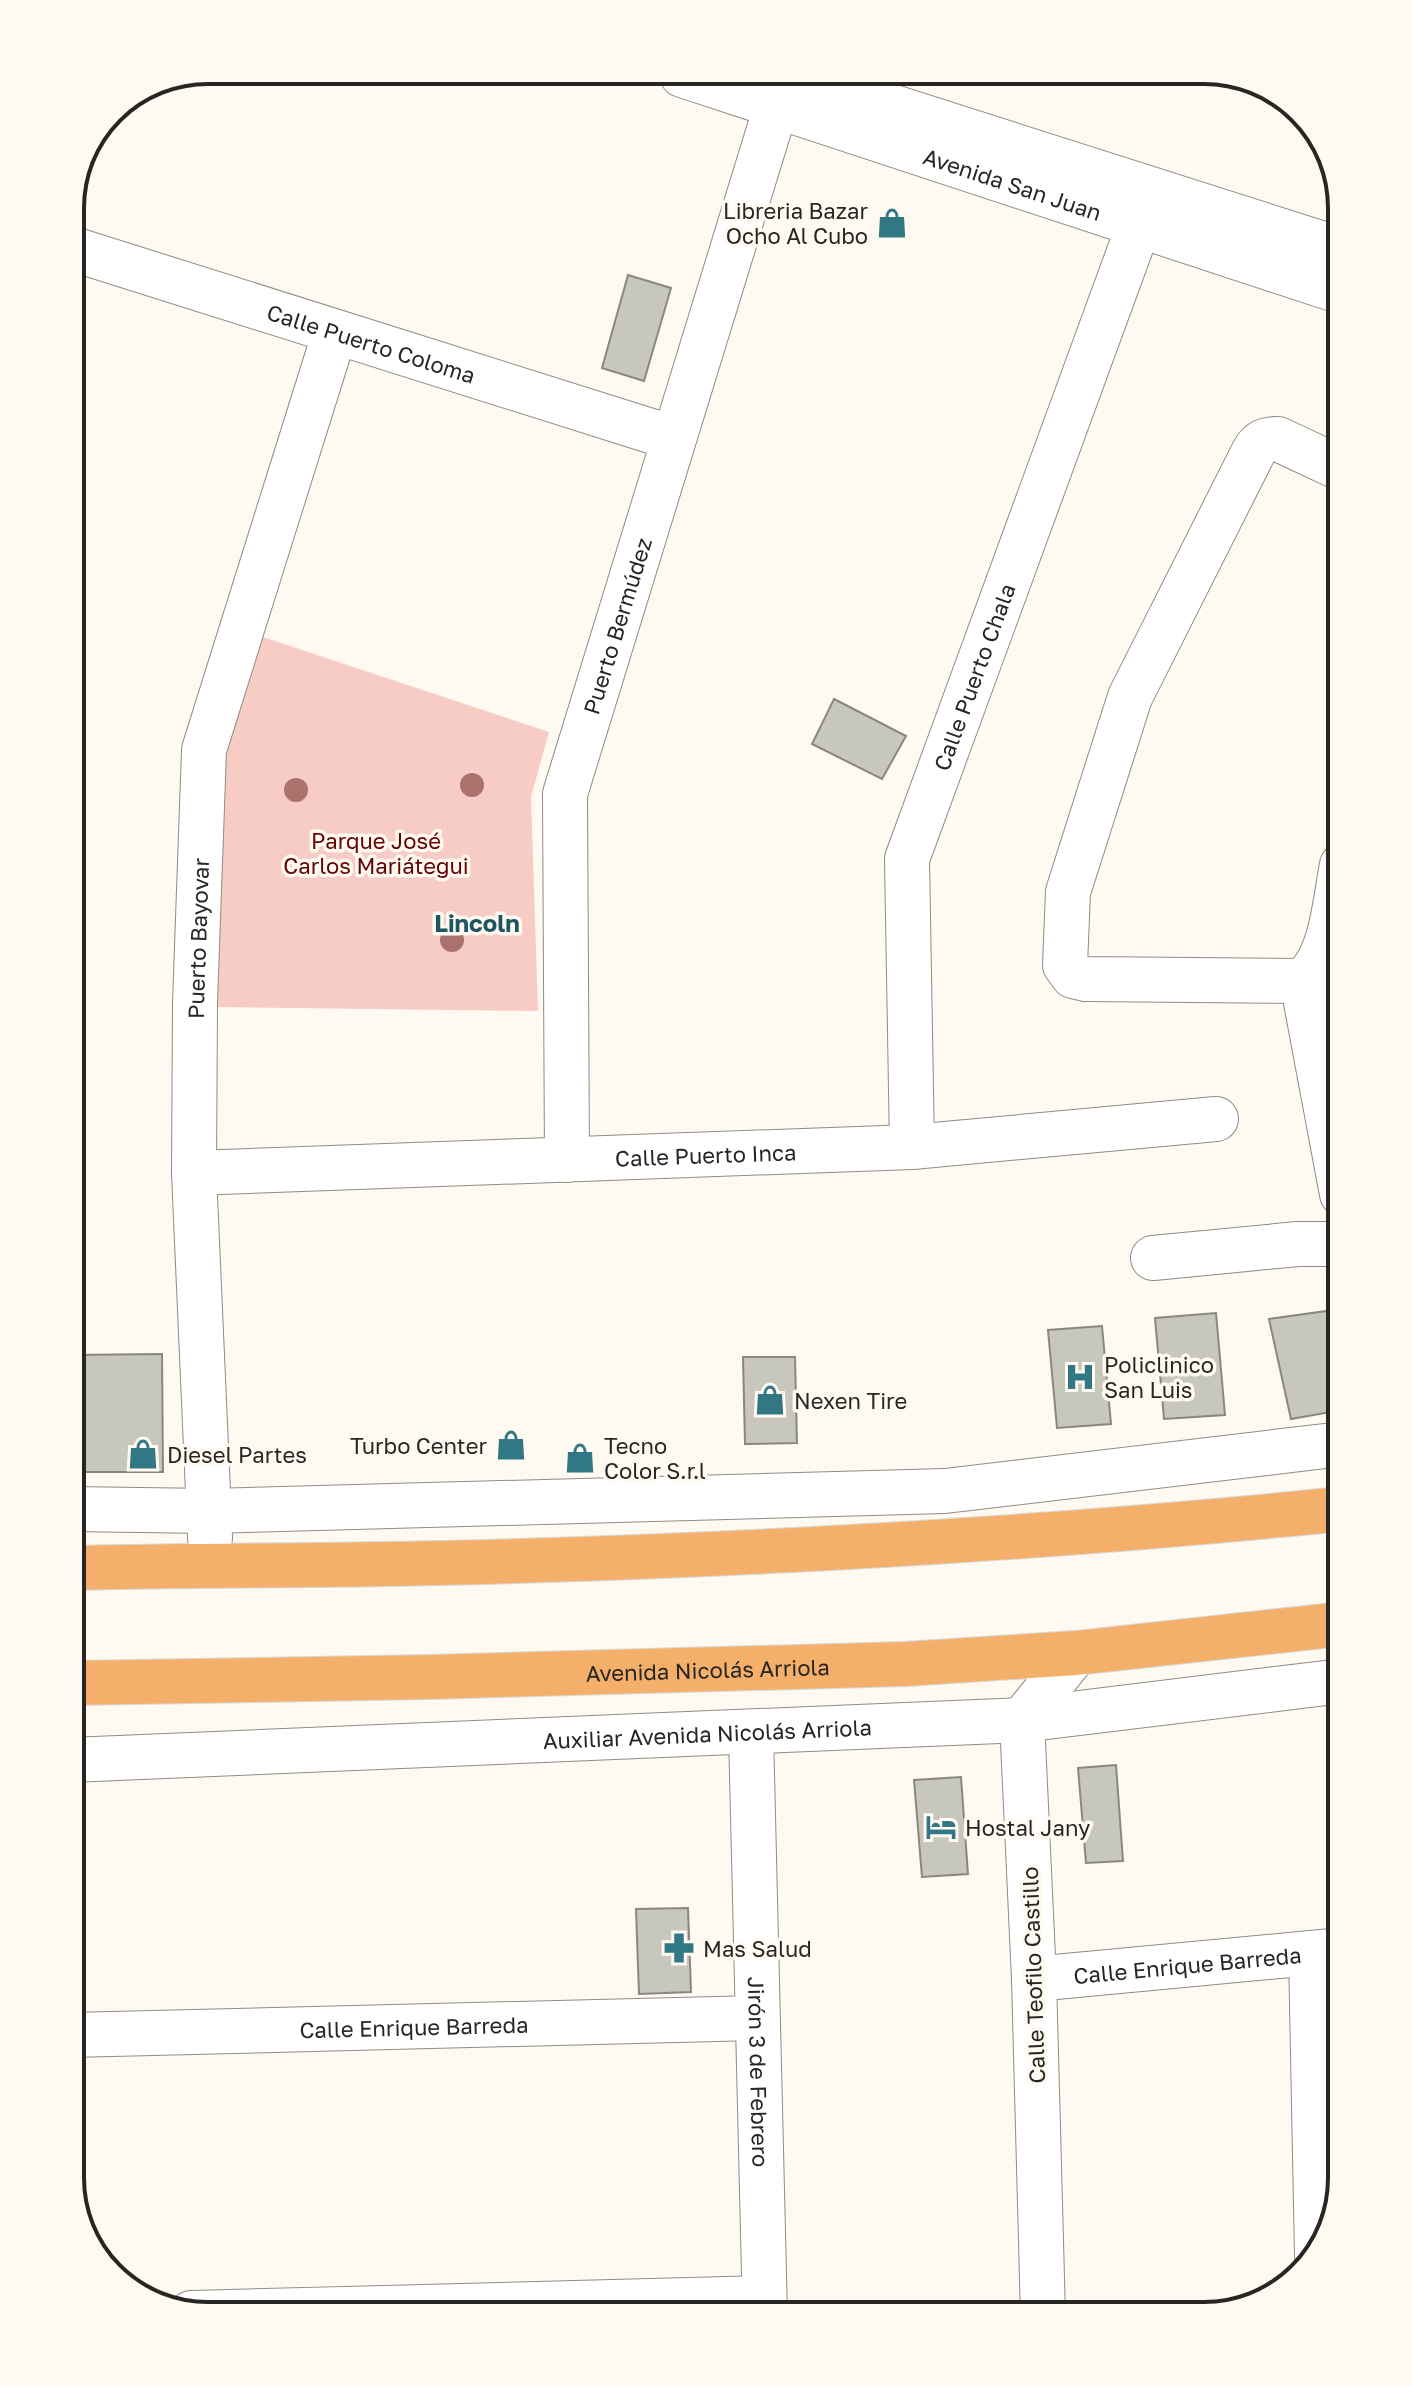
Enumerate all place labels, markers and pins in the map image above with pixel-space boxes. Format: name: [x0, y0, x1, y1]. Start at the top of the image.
place label: Libreria Bazar Ocho Al Cubo: [723, 197, 868, 249]
shop icon: Libreria Bazar Ocho Al Cubo: [875, 206, 909, 240]
place label: Policlinico San Luis: [1104, 1351, 1214, 1403]
hospital icon: Policlinico San Luis: [1063, 1360, 1097, 1394]
shop icon: Nexen Tire: [753, 1383, 787, 1417]
place label: Nexen Tire: [794, 1387, 907, 1414]
shop icon: Turbo Center: [494, 1428, 528, 1462]
place label: Turbo Center: [350, 1432, 487, 1459]
place label: Tecno Color S.r.l: [604, 1432, 706, 1484]
shop icon: Diesel Partes: [126, 1437, 160, 1471]
place label: Diesel Partes: [167, 1441, 307, 1468]
shop icon: Tecno Color S.r.l: [563, 1441, 597, 1475]
hotel icon: Hostal Jany: [924, 1810, 958, 1844]
place label: Hostal Jany: [965, 1814, 1090, 1841]
pharmacy icon: Mas Salud: [662, 1931, 696, 1965]
place label: Mas Salud: [703, 1935, 812, 1962]

